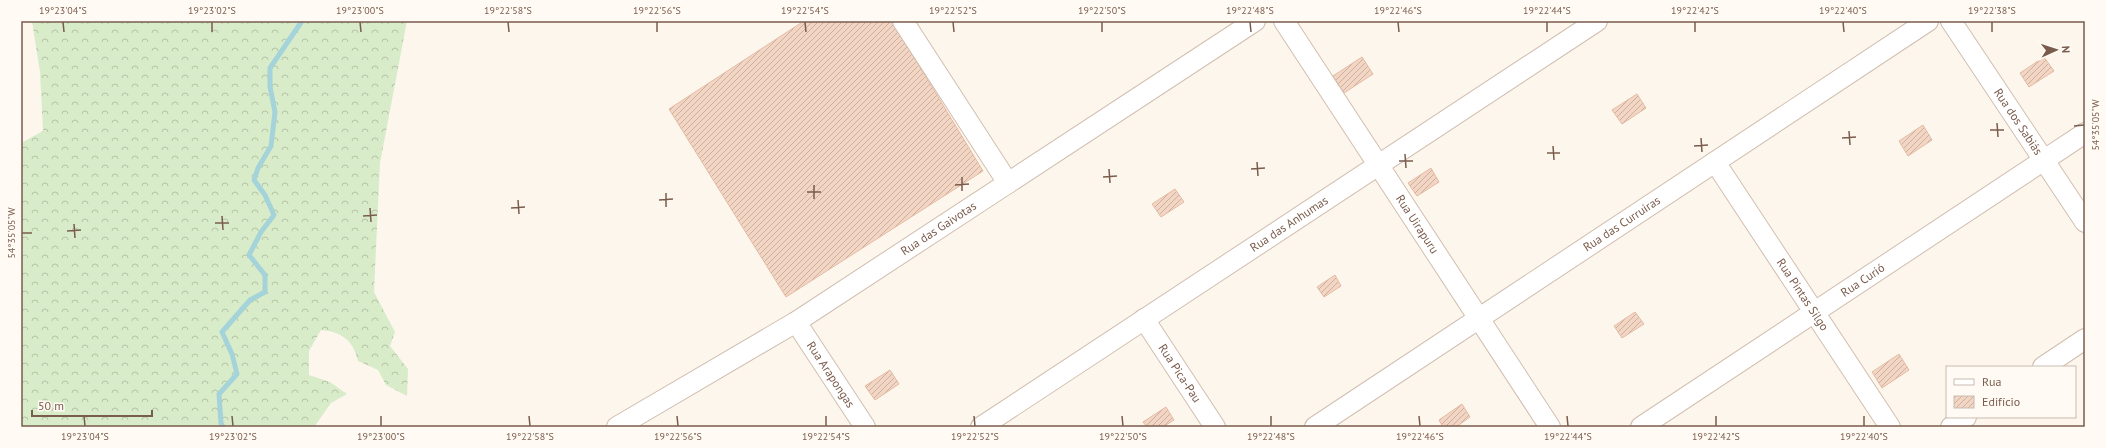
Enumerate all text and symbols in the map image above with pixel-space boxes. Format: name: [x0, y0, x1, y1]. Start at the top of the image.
text: 19°23'04"S: [39, 4, 87, 17]
text: 19°23'02"S: [188, 4, 236, 17]
text: 19°23'00"S: [336, 4, 384, 17]
text: 19°22'58"S: [484, 4, 532, 17]
text: 19°22'56"S: [633, 4, 681, 17]
text: 19°22'54"S: [781, 4, 829, 17]
text: 19°22'52"S: [929, 4, 977, 17]
text: 19°22'50"S: [1078, 4, 1126, 17]
text: 19°22'48"S: [1226, 4, 1274, 17]
text: 19°22'46"S: [1374, 4, 1422, 17]
text: 19°22'44"S: [1523, 4, 1571, 17]
text: 19°22'42"S: [1671, 4, 1719, 17]
text: 19°22'40"S: [1819, 4, 1867, 17]
text: 19°22'38"S: [1968, 4, 2016, 17]
north arrow: [2036, 30, 2076, 70]
text: N: [2059, 45, 2073, 53]
street label: Rua dos Sabiás: [1991, 85, 2046, 158]
text: 54°35'05"W: [2089, 99, 2102, 151]
street label: Rua das Anhumas: [1247, 192, 1331, 255]
street label: Rua Uirapuru: [1393, 192, 1442, 256]
street label: Rua das Curruiras: [1580, 192, 1663, 254]
street label: Rua das Gaivotas: [898, 198, 979, 258]
text: 54°35'05"W: [5, 207, 18, 259]
street label: Rua Pintas Silgo: [1774, 255, 1832, 333]
street label: Rua Curió: [1838, 260, 1887, 300]
street label: Rua Arapongas: [804, 338, 858, 410]
street label: Rua Pica-Pau: [1155, 341, 1205, 405]
legend: [1946, 366, 2076, 418]
text: Rua: [1982, 374, 2001, 389]
scale bar: [32, 392, 152, 418]
text: Edifício: [1982, 394, 2020, 409]
text: 50 m: [38, 398, 64, 413]
text: 19°23'04"S: [61, 430, 109, 443]
text: 19°23'02"S: [209, 430, 257, 443]
text: 19°23'00"S: [357, 430, 405, 443]
text: 19°22'58"S: [506, 430, 554, 443]
text: 19°22'56"S: [654, 430, 702, 443]
text: 19°22'54"S: [802, 430, 850, 443]
text: 19°22'52"S: [951, 430, 999, 443]
text: 19°22'50"S: [1099, 430, 1147, 443]
text: 19°22'48"S: [1247, 430, 1295, 443]
text: 19°22'46"S: [1396, 430, 1444, 443]
text: 19°22'44"S: [1544, 430, 1592, 443]
text: 19°22'42"S: [1692, 430, 1740, 443]
text: 19°22'40"S: [1840, 430, 1888, 443]

